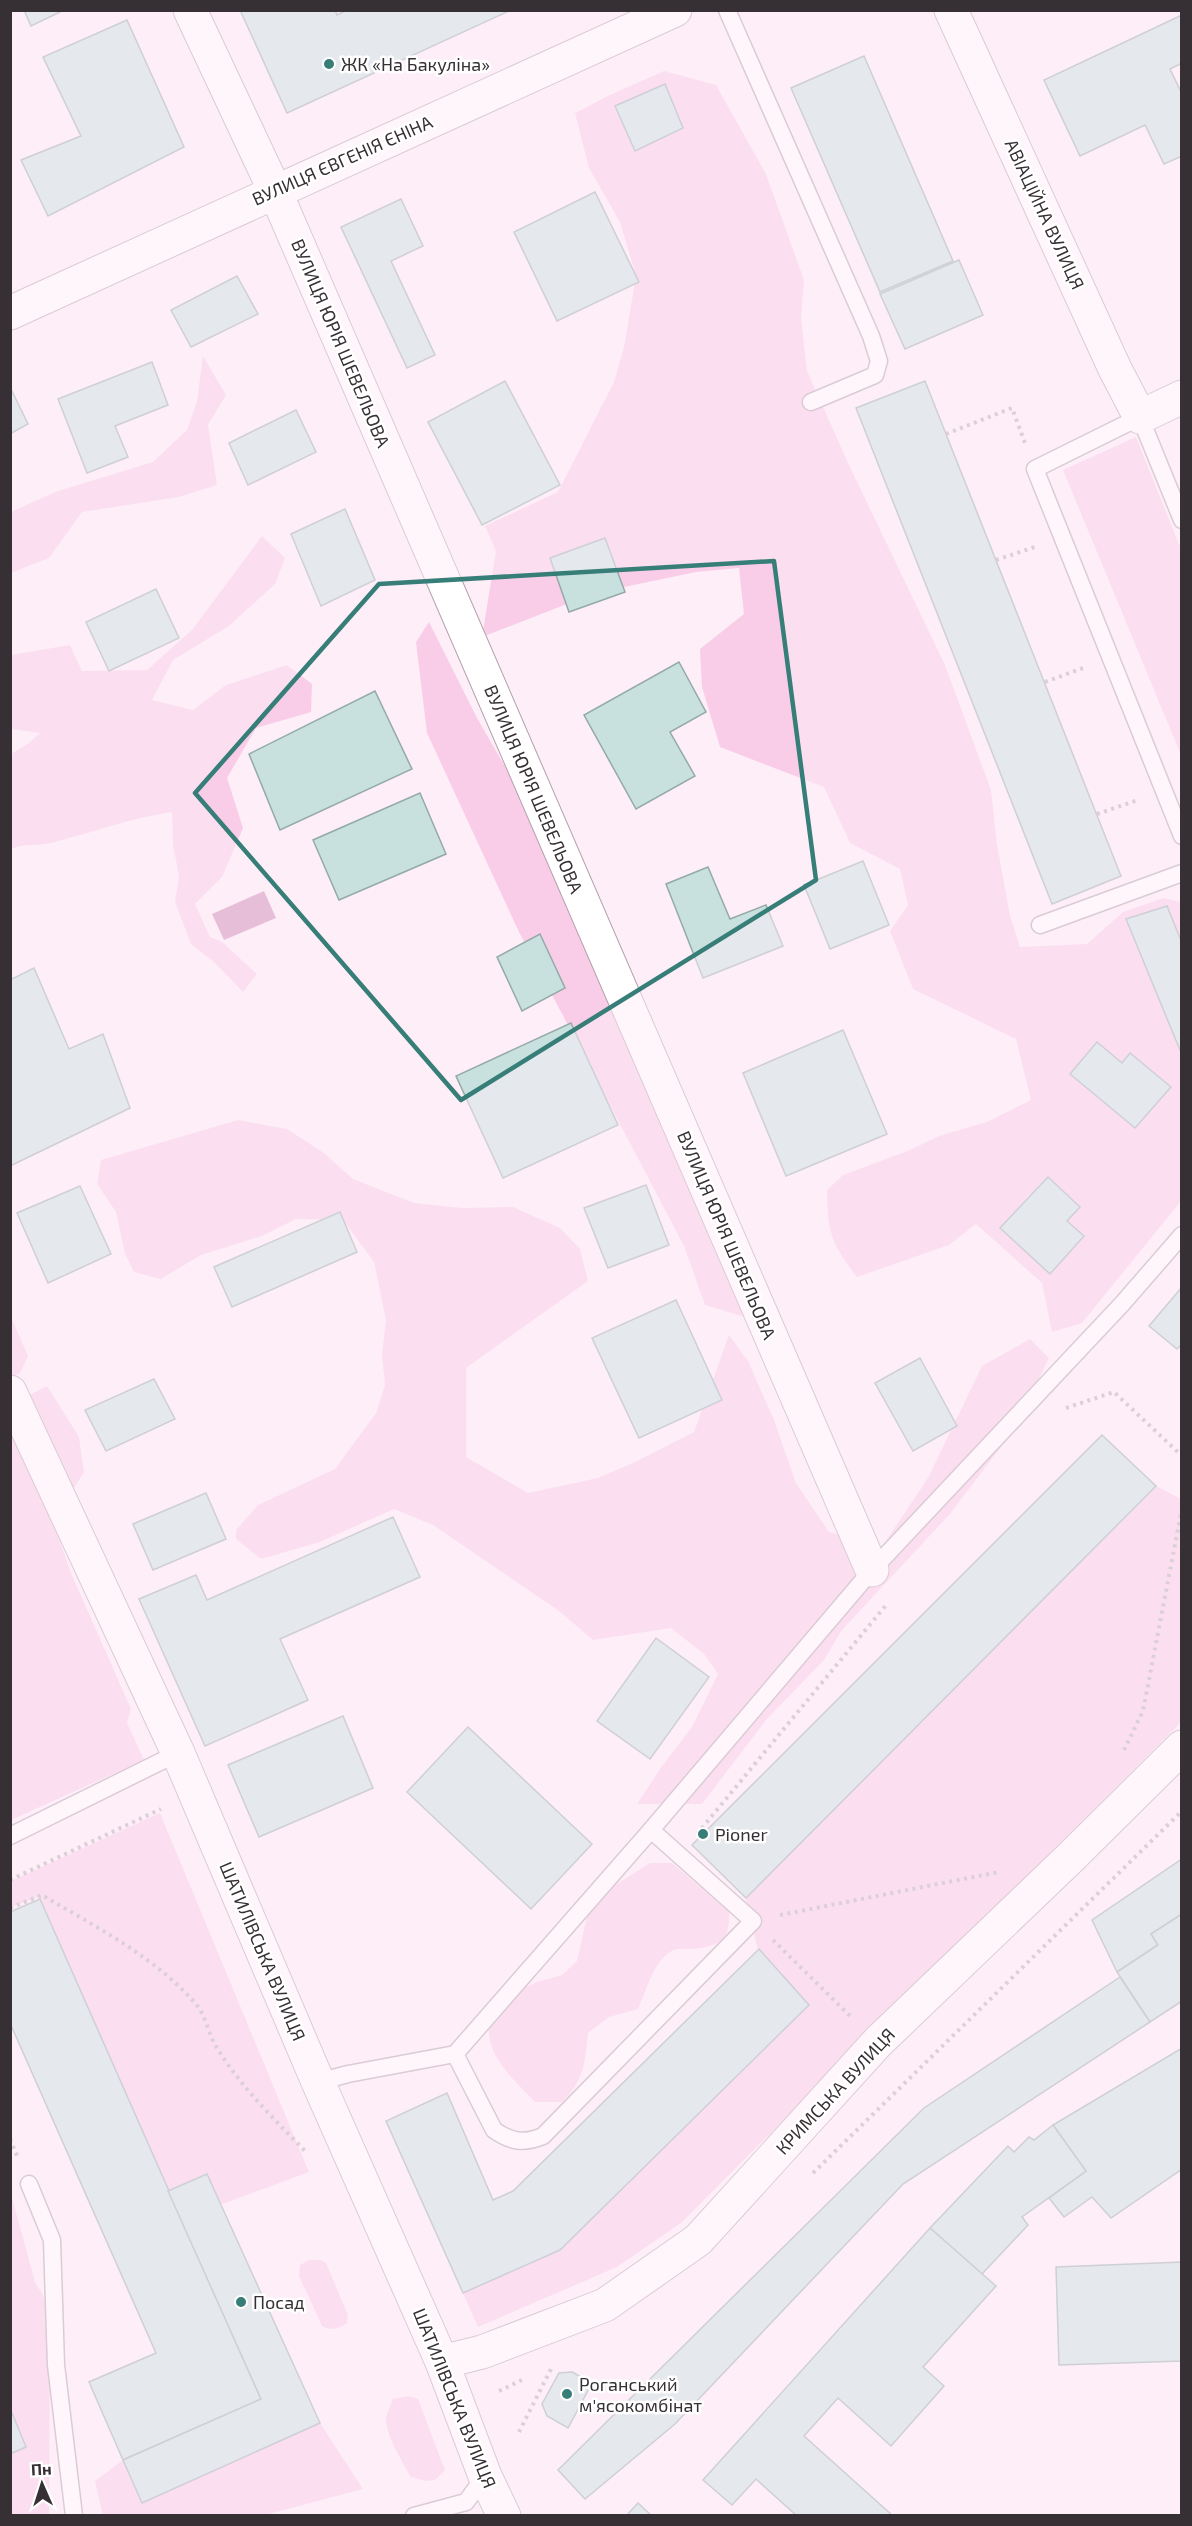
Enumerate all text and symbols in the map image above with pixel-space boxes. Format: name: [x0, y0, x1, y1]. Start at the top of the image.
place label: ЖК «На Бакуліна»: [341, 53, 490, 75]
marker: ЖК «На Бакуліна»: [322, 57, 336, 71]
street label: ВУЛИЦЯ ЄВГЕНІЯ ЄНІНА: [248, 110, 436, 210]
street label: АВІАЦІЙНА ВУЛИЦЯ: [1001, 135, 1089, 293]
street label: ВУЛИЦЯ ЮРІЯ ШЕВЕЛЬОВА: [287, 236, 395, 451]
street label: ВУЛИЦЯ ЮРІЯ ШЕВЕЛЬОВА: [480, 682, 588, 897]
street label: ВУЛИЦЯ ЮРІЯ ШЕВЕЛЬОВА: [673, 1128, 781, 1343]
place label: Pioner: [715, 1823, 768, 1845]
marker: Pioner: [696, 1827, 710, 1841]
street label: ШАТИЛІВСЬКА ВУЛИЦЯ: [215, 1858, 311, 2044]
street label: КРИМСЬКА ВУЛИЦЯ: [771, 2023, 899, 2159]
place label: Посад: [253, 2291, 305, 2313]
marker: Посад: [234, 2295, 248, 2309]
street label: ШАТИЛІВСЬКА ВУЛИЦЯ: [409, 2305, 501, 2491]
place label: Роганський м'ясокомбінат: [579, 2373, 702, 2416]
marker: Роганський м'ясокомбінат: [560, 2387, 574, 2401]
north arrow: [12, 2454, 72, 2514]
text: Пн: [30, 2458, 52, 2479]

